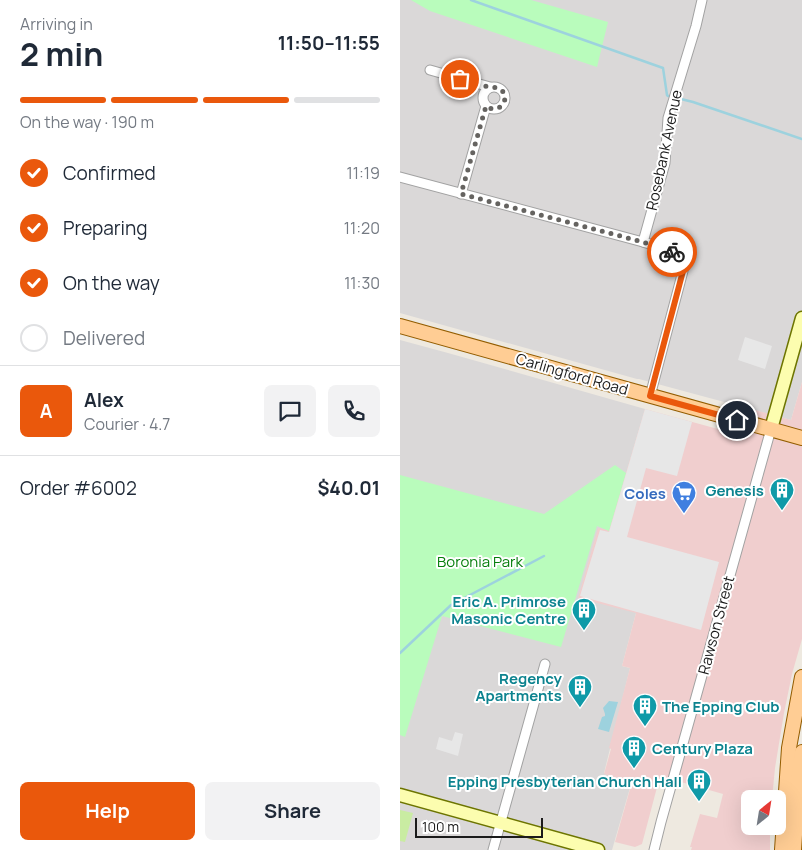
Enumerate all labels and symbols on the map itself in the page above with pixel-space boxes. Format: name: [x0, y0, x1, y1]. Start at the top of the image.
pin: [439, 58, 481, 100]
street label: Rosebank Avenue: [641, 88, 687, 212]
courier: [647, 227, 697, 277]
street label: Carlingford Road: [513, 348, 631, 400]
pin: [716, 399, 758, 441]
building icon: Genesis: [769, 477, 795, 511]
supermarket icon: Coles: [671, 480, 697, 514]
place label: Genesis: [705, 480, 764, 501]
place label: Coles: [624, 483, 666, 504]
park label: Boronia Park: [437, 551, 523, 572]
street label: Rawson Street: [693, 573, 739, 677]
place label: Eric A. Primrose Masonic Centre: [451, 591, 566, 629]
building icon: Eric A. Primrose Masonic Centre: [571, 597, 597, 631]
place label: Regency Apartments: [475, 668, 563, 706]
building icon: Regency Apartments: [567, 674, 593, 708]
building icon: The Epping Club: [632, 693, 658, 727]
place label: The Epping Club: [662, 696, 780, 717]
building icon: Century Plaza: [621, 735, 647, 769]
place label: Century Plaza: [652, 738, 753, 759]
building icon: Epping Presbyterian Church Hall: [686, 768, 712, 802]
place label: Epping Presbyterian Church Hall: [448, 771, 682, 792]
north arrow: [741, 790, 786, 835]
scale bar: [415, 815, 542, 838]

